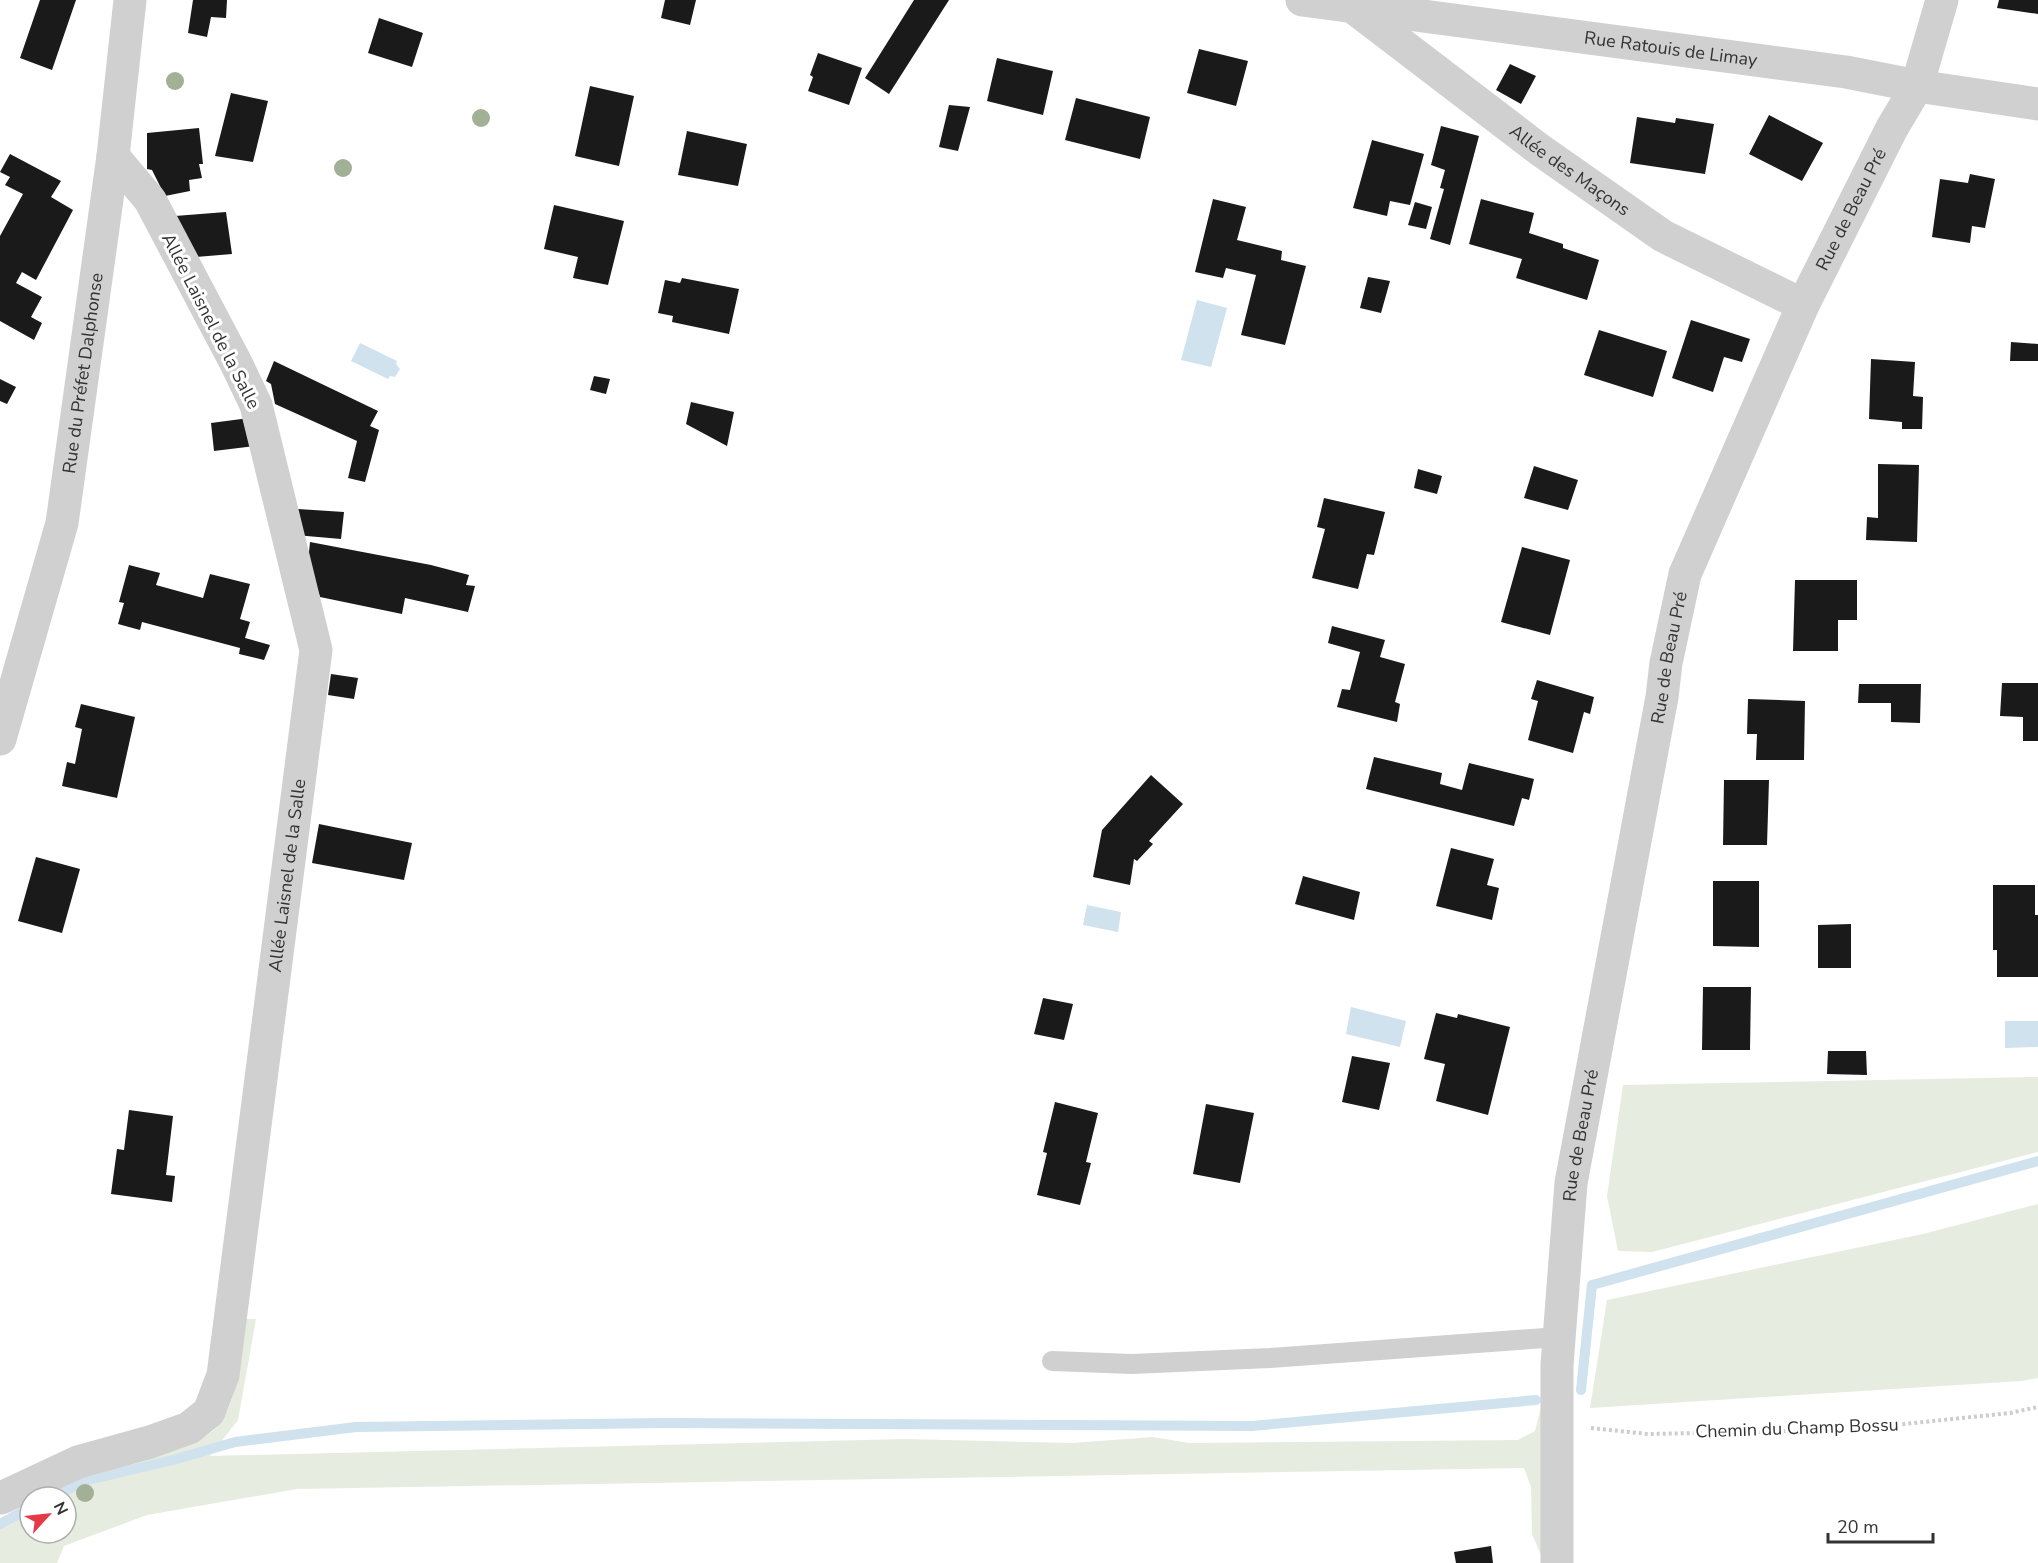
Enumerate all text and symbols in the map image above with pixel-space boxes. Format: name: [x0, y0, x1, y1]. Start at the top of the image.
street label: Rue Ratouis de Limay: [1583, 25, 1760, 72]
street label: Allée des Maçons: [1505, 119, 1635, 221]
street label: Rue de Beau Pré: [1810, 144, 1892, 275]
street label: Allée Laisnel de la Salle: [156, 229, 266, 413]
street label: Rue du Préfet Dalphonse: [57, 271, 109, 475]
street label: Rue de Beau Pré: [1645, 589, 1693, 726]
street label: Allée Laisnel de la Salle: [263, 777, 311, 973]
street label: Rue de Beau Pré: [1558, 1067, 1604, 1203]
street label: Chemin du Champ Bossu: [1695, 1412, 1899, 1444]
north arrow: [18, 1485, 78, 1545]
text: N: [48, 1498, 73, 1519]
scale bar: [1828, 1506, 1933, 1544]
text: 20 m: [1837, 1515, 1879, 1539]

